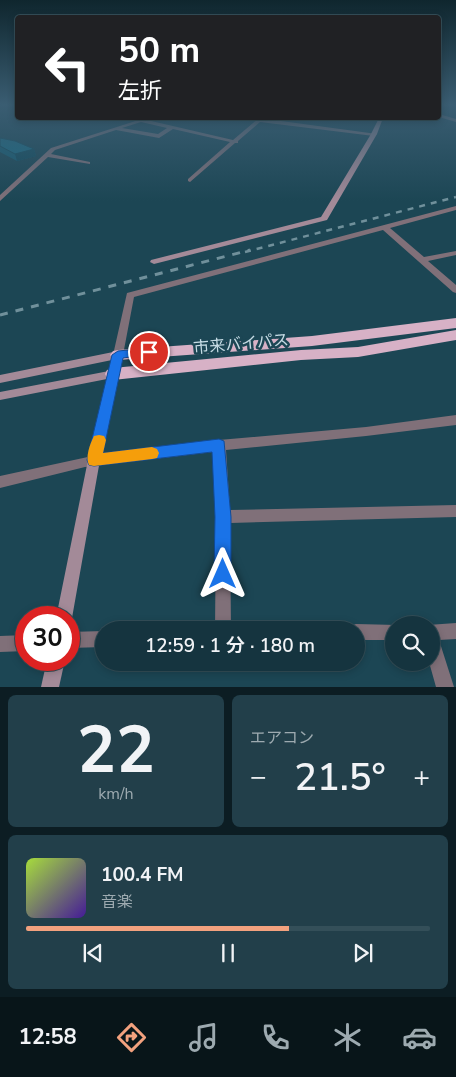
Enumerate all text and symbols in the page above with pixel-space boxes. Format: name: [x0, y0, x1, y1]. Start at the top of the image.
text: 50 m: [118, 27, 200, 74]
icon: left: [35, 35, 100, 100]
text: 左折: [118, 76, 162, 106]
street label: 市来バイパス: [192, 329, 290, 359]
pin: [128, 331, 170, 373]
icon: arrive: [135, 338, 163, 366]
position arrow: [196, 547, 248, 599]
speed limit sign: 30: [15, 606, 80, 671]
map controls: [385, 616, 440, 671]
button: search: [385, 616, 440, 671]
text: 12:59 · 1 分 · 180 m: [145, 633, 315, 659]
text: 22: [77, 706, 155, 795]
text: エアコン: [250, 727, 314, 749]
text: 21.5°: [294, 752, 386, 803]
text: −: [250, 758, 267, 796]
text: +: [413, 758, 430, 796]
text: km/h: [98, 783, 134, 805]
text: 100.4 FM: [101, 862, 184, 888]
text: 音楽: [101, 891, 133, 913]
icon: previous: [79, 939, 107, 967]
icon: pause: [214, 939, 242, 967]
icon: next: [349, 939, 377, 967]
icon: directions: [114, 1020, 149, 1055]
icon: music: [186, 1020, 221, 1055]
icon: phone: [258, 1020, 293, 1055]
icon: climate: [330, 1020, 365, 1055]
icon: car: [402, 1020, 437, 1055]
text: 12:58: [19, 1022, 77, 1052]

